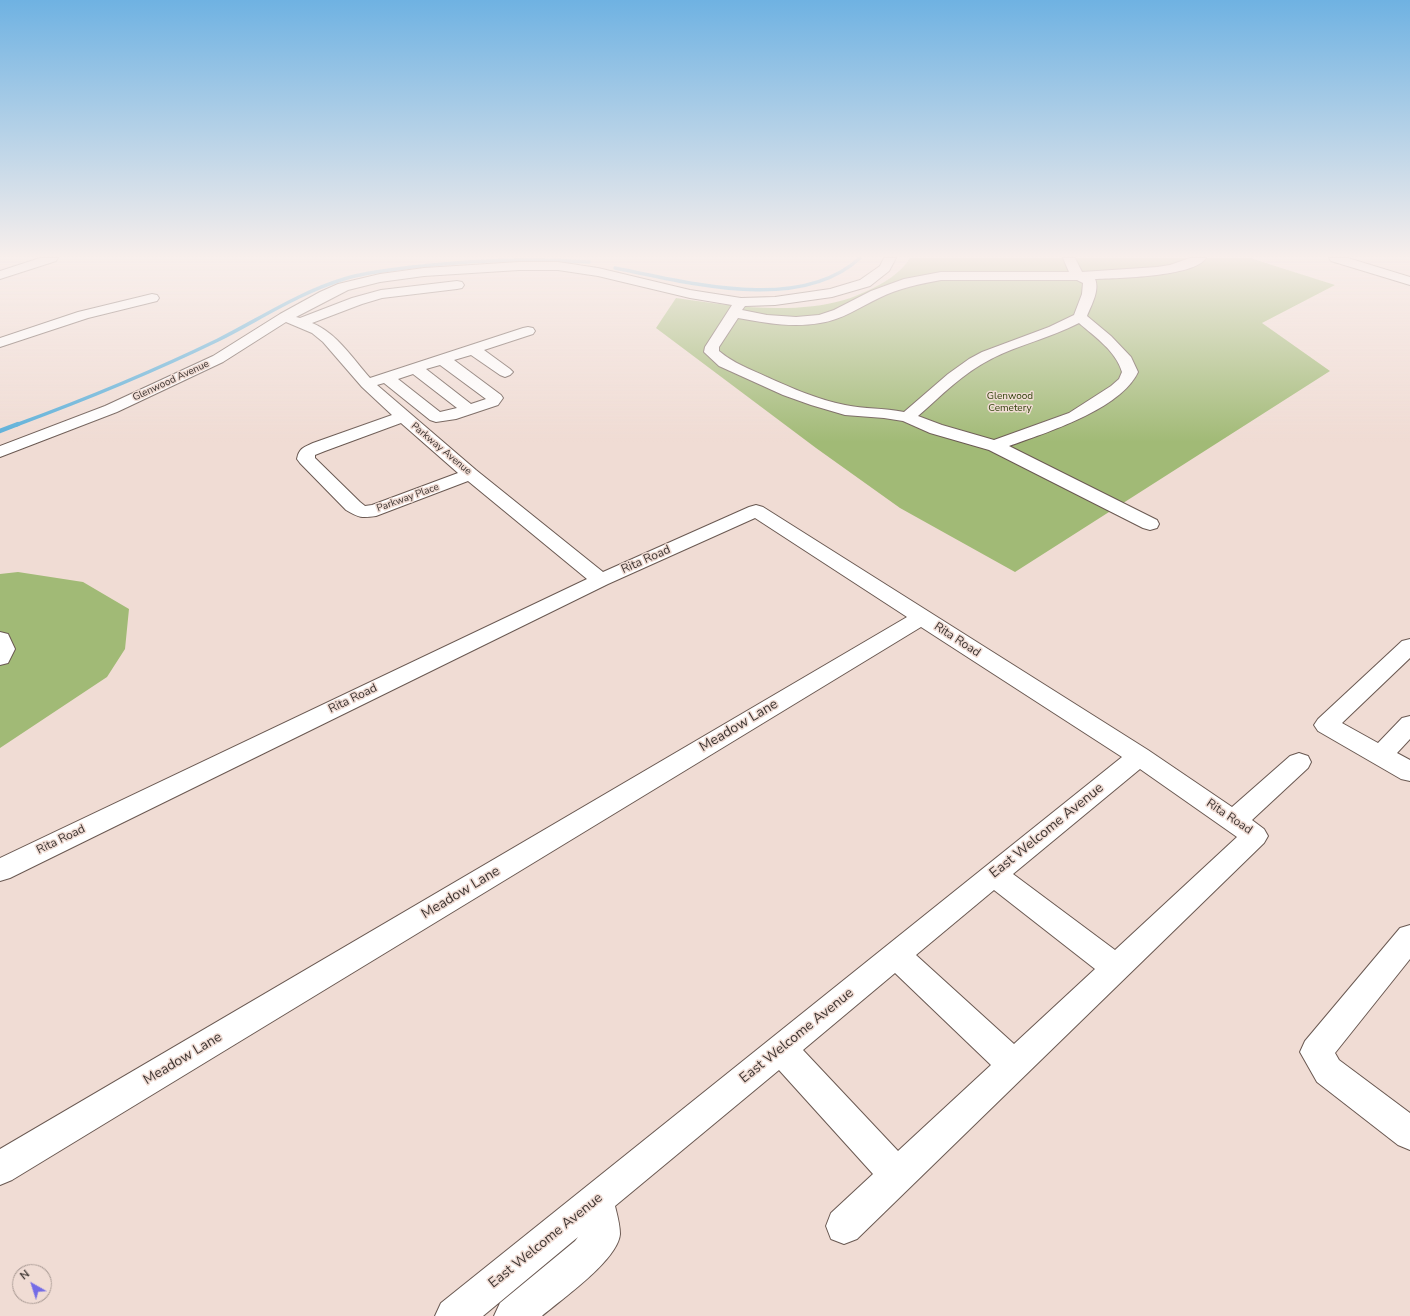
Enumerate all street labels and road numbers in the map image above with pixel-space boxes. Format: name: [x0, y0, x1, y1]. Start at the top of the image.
street label: Glenwood Avenue: [131, 358, 211, 404]
street label: Parkway Avenue: [408, 420, 474, 478]
street label: Parkway Place: [375, 481, 441, 515]
street label: Rita Road: [619, 543, 673, 577]
street label: Rita Road: [931, 620, 983, 660]
street label: Rita Road: [326, 681, 380, 717]
street label: Meadow Lane: [697, 696, 781, 756]
street label: East Welcome Avenue: [987, 780, 1107, 882]
street label: Rita Road: [1203, 796, 1255, 838]
street label: Rita Road: [34, 822, 88, 858]
street label: Meadow Lane: [419, 863, 503, 923]
street label: East Welcome Avenue: [737, 985, 857, 1087]
street label: Meadow Lane: [141, 1029, 225, 1089]
street label: East Welcome Avenue: [486, 1190, 606, 1292]

